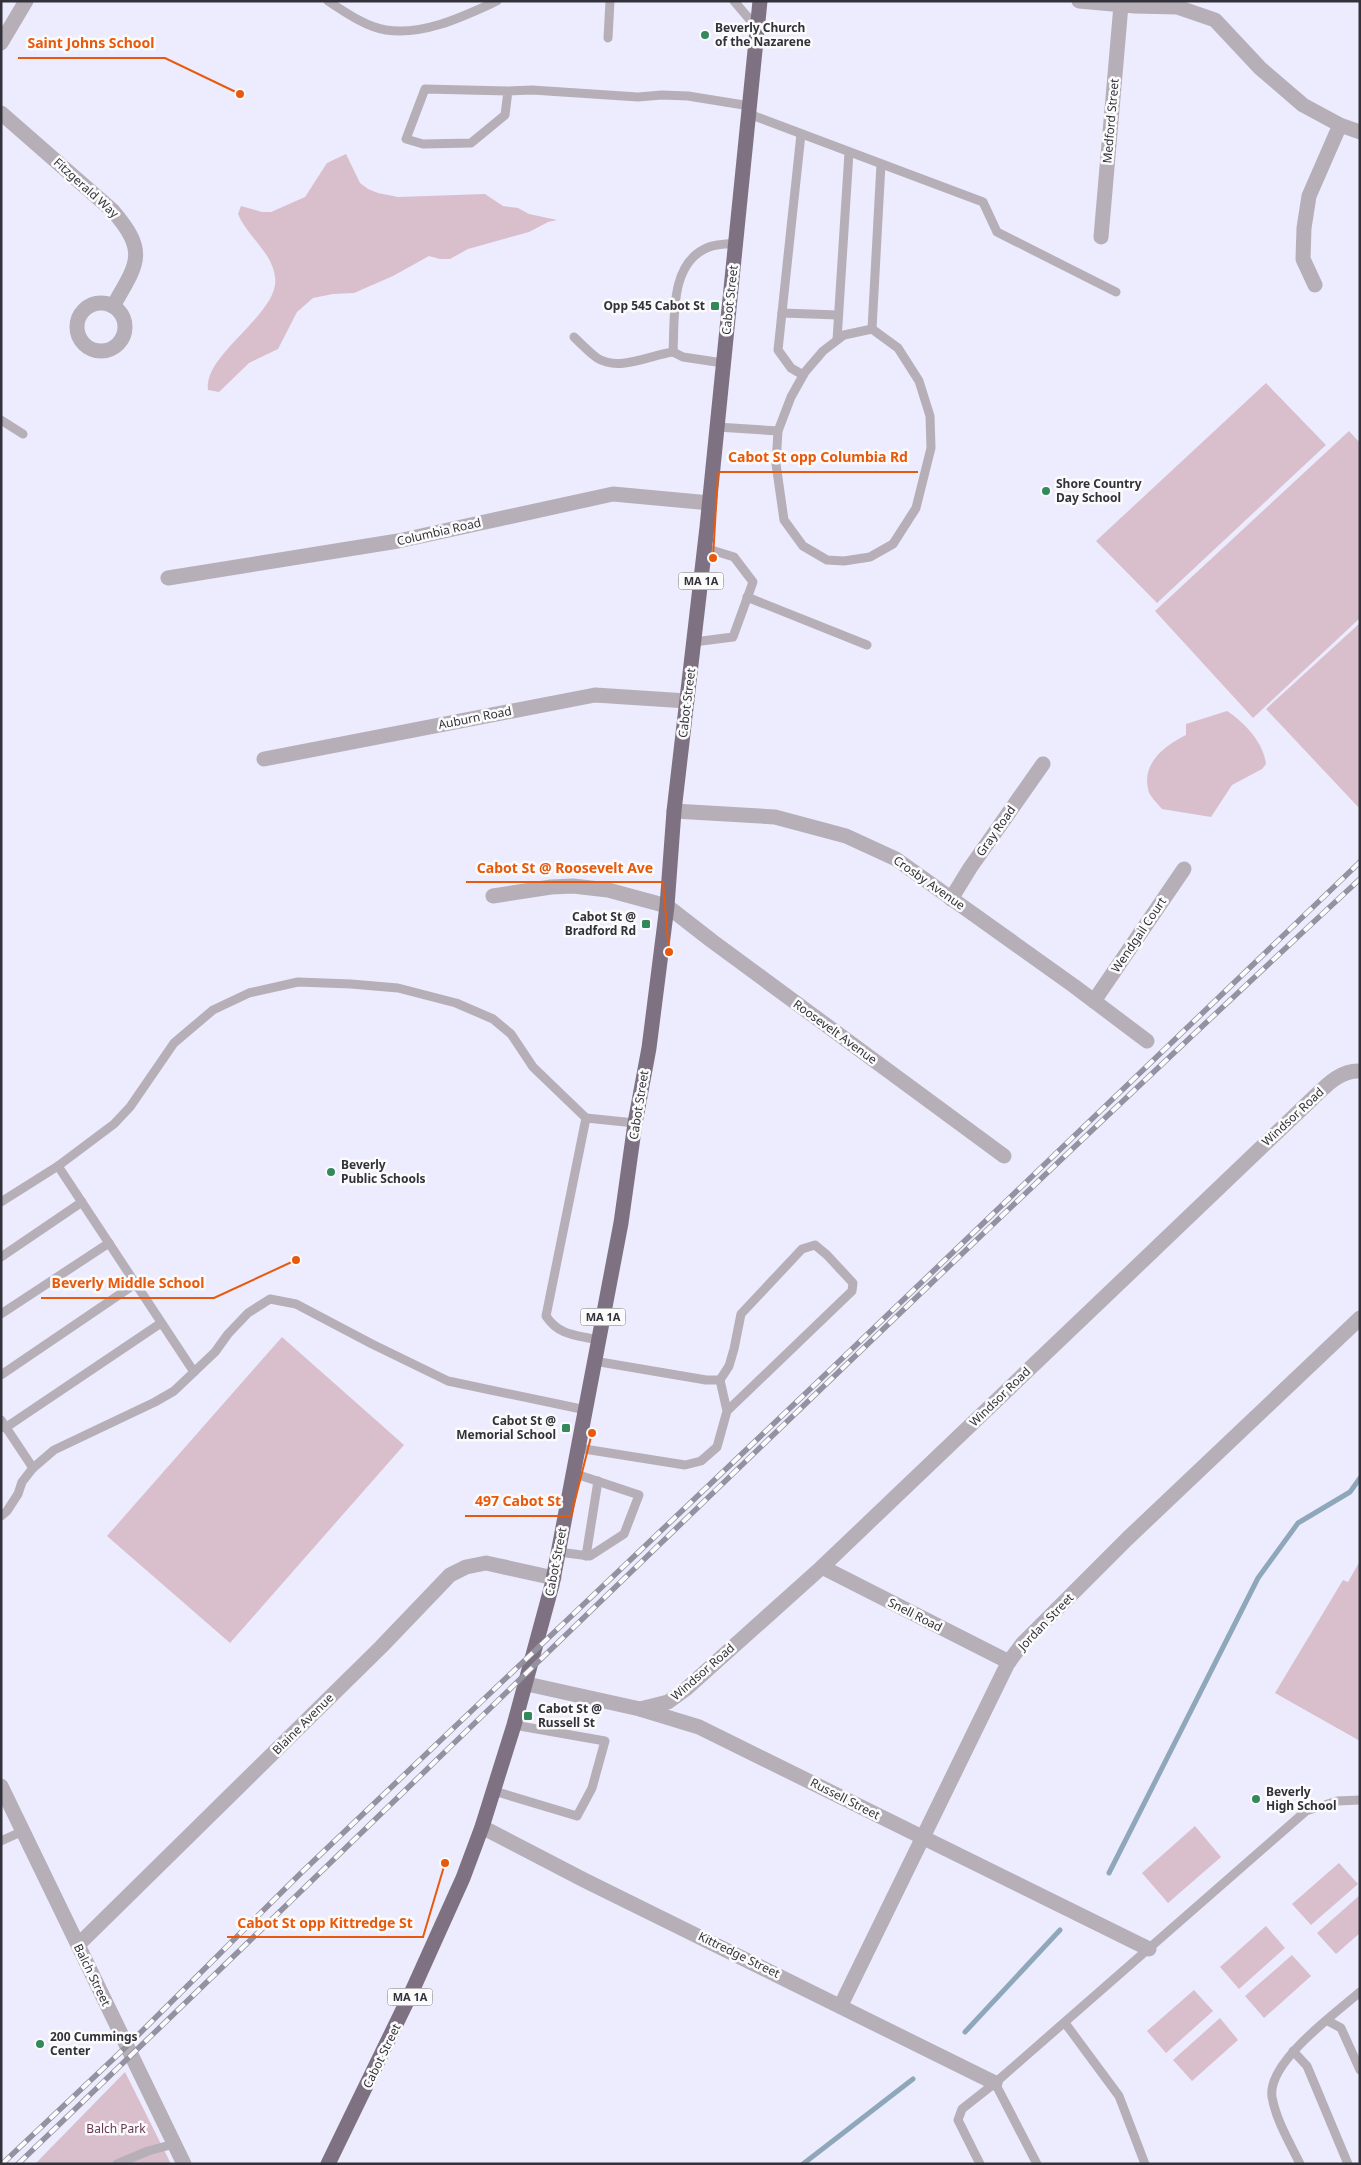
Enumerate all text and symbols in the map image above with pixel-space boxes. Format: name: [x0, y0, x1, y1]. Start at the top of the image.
place label: Beverly Church of the Nazarene: [715, 19, 811, 50]
callout: Saint Johns School: [18, 29, 165, 58]
marker: Beverly Church of the Nazarene: [699, 29, 711, 41]
text: Saint Johns School: [27, 33, 155, 52]
street label: Medford Street: [1098, 77, 1123, 164]
street label: Fitzgerald Way: [50, 154, 123, 222]
street label: Cabot Street: [717, 264, 742, 336]
place label: Opp 545 Cabot St: [603, 297, 705, 314]
marker: Opp 545 Cabot St: [709, 300, 721, 312]
callout: Cabot St opp Columbia Rd: [718, 443, 918, 472]
text: Cabot St opp Columbia Rd: [728, 447, 908, 466]
place label: Shore Country Day School: [1056, 475, 1142, 506]
marker: Shore Country Day School: [1040, 485, 1052, 497]
street label: Columbia Road: [395, 514, 483, 549]
road number: MA 1A: [678, 572, 724, 590]
street label: Cabot Street: [674, 667, 699, 739]
street label: Auburn Road: [437, 702, 513, 733]
street label: Gray Road: [972, 802, 1019, 859]
street label: Crosby Avenue: [890, 852, 969, 914]
callout: Cabot St @ Roosevelt Ave: [466, 853, 663, 882]
text: Cabot St @ Roosevelt Ave: [477, 858, 653, 877]
street label: Wendgail Court: [1107, 893, 1170, 976]
place label: Cabot St @ Bradford Rd: [565, 908, 636, 939]
marker: Cabot St @ Bradford Rd: [640, 918, 652, 930]
street label: Roosevelt Avenue: [790, 995, 881, 1068]
street label: Cabot Street: [625, 1068, 652, 1141]
street label: Windsor Road: [1258, 1083, 1327, 1150]
place label: Beverly Public Schools: [341, 1156, 426, 1187]
marker: Beverly Public Schools: [325, 1166, 337, 1178]
callout: Beverly Middle School: [41, 1269, 214, 1298]
text: Beverly Middle School: [52, 1273, 204, 1292]
road number: MA 1A: [580, 1308, 626, 1325]
street label: Windsor Road: [965, 1363, 1034, 1430]
place label: Cabot St @ Memorial School: [456, 1412, 556, 1443]
marker: Cabot St @ Memorial School: [560, 1422, 572, 1434]
callout: 497 Cabot St: [465, 1487, 571, 1516]
text: 497 Cabot St: [475, 1491, 561, 1510]
street label: Cabot Street: [540, 1525, 571, 1598]
street label: Jordan Street: [1013, 1589, 1078, 1655]
street label: Snell Road: [885, 1594, 945, 1636]
street label: Windsor Road: [667, 1639, 738, 1704]
street label: Blaine Avenue: [268, 1689, 337, 1758]
place label: Cabot St @ Russell St: [538, 1700, 602, 1731]
marker: Cabot St @ Russell St: [522, 1710, 534, 1722]
street label: Russell Street: [808, 1774, 884, 1824]
place label: Beverly High School: [1266, 1783, 1336, 1814]
marker: Beverly High School: [1250, 1793, 1262, 1805]
callout: Cabot St opp Kittredge St: [227, 1908, 423, 1937]
text: Cabot St opp Kittredge St: [237, 1913, 413, 1932]
street label: Kittredge Street: [696, 1927, 783, 1982]
street label: Balch Street: [70, 1941, 115, 2009]
road number: MA 1A: [388, 1988, 432, 2005]
street label: Cabot Street: [359, 2020, 405, 2091]
place label: 200 Cummings Center: [50, 2028, 138, 2059]
marker: 200 Cummings Center: [34, 2038, 46, 2050]
park label: Balch Park: [86, 2120, 146, 2137]

